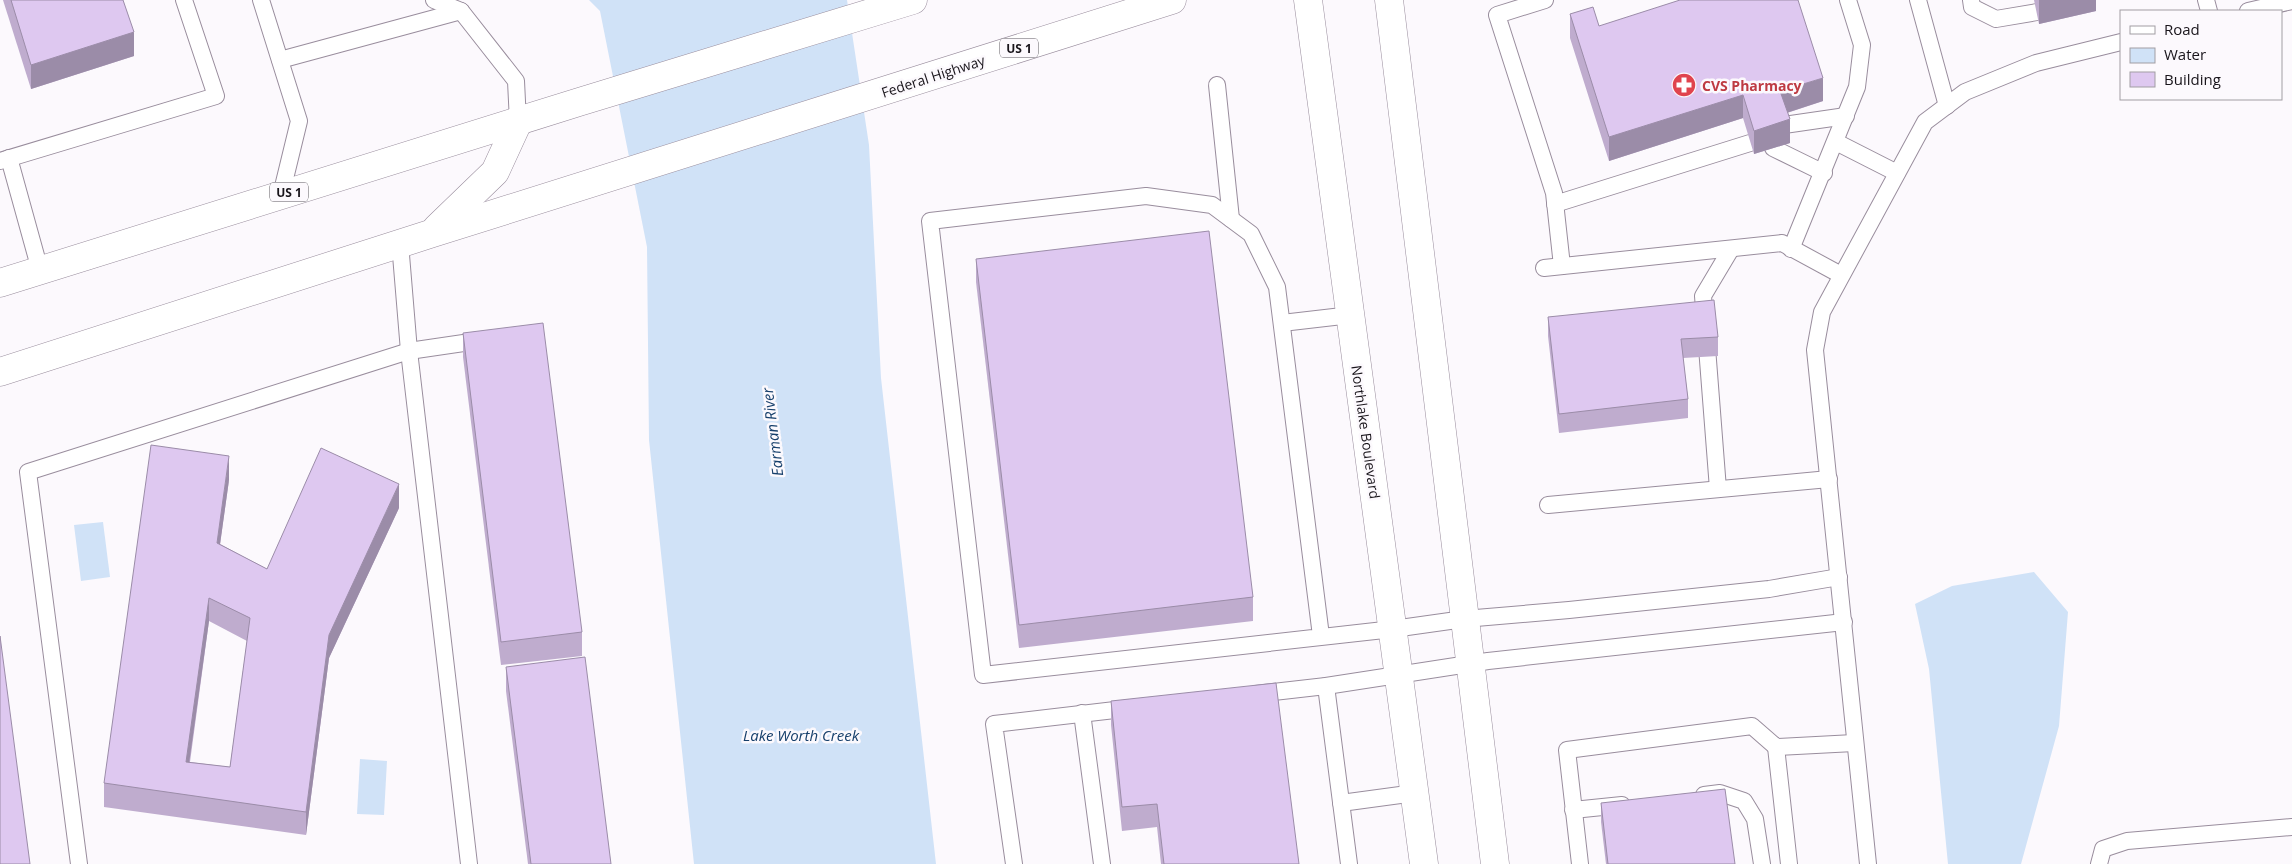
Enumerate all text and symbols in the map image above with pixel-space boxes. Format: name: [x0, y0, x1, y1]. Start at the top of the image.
legend: [2120, 10, 2282, 100]
text: Road: [2164, 19, 2200, 39]
road number: US 1: [1000, 38, 1038, 58]
text: Water: [2164, 44, 2206, 64]
street label: Federal Highway: [879, 50, 988, 102]
text: Building: [2164, 69, 2221, 89]
pharmacy icon: CVS Pharmacy: [1671, 72, 1697, 98]
place label: CVS Pharmacy: [1702, 76, 1802, 95]
road number: US 1: [270, 182, 308, 202]
street label: Northlake Boulevard: [1347, 364, 1385, 500]
water label: Earman River: [757, 386, 787, 477]
water label: Lake Worth Creek: [743, 725, 860, 745]

